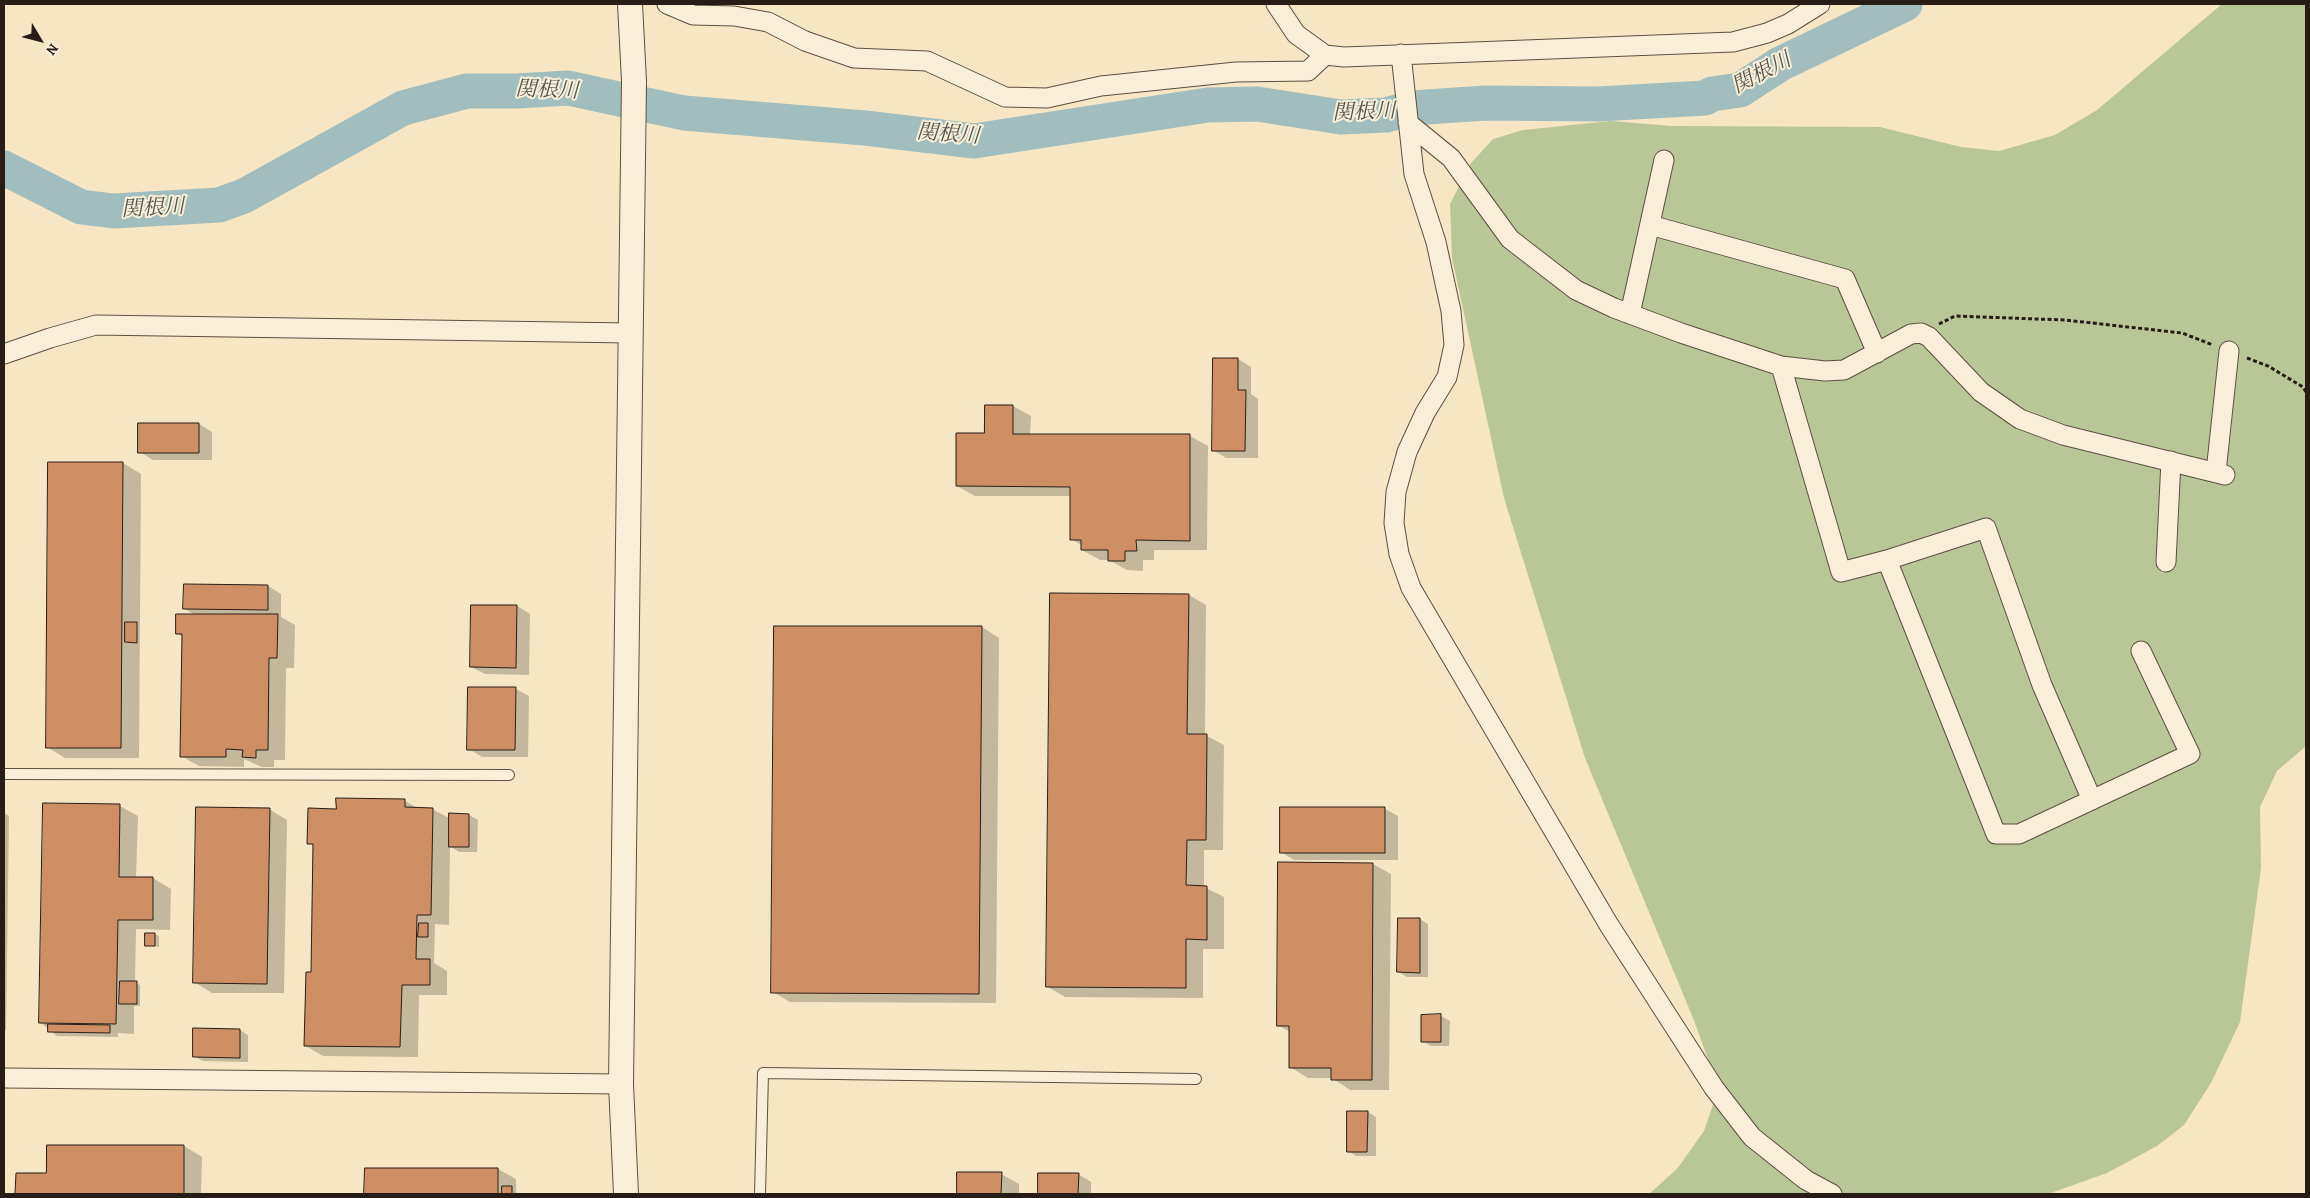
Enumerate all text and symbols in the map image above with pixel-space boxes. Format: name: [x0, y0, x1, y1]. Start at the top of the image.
north arrow: [15, 15, 65, 65]
text: N: [42, 40, 63, 59]
water label: 関根川: [1728, 48, 1796, 100]
water label: 関根川: [515, 77, 579, 105]
water label: 関根川: [1332, 99, 1396, 127]
water label: 関根川: [916, 120, 980, 150]
water label: 関根川: [121, 195, 185, 223]

